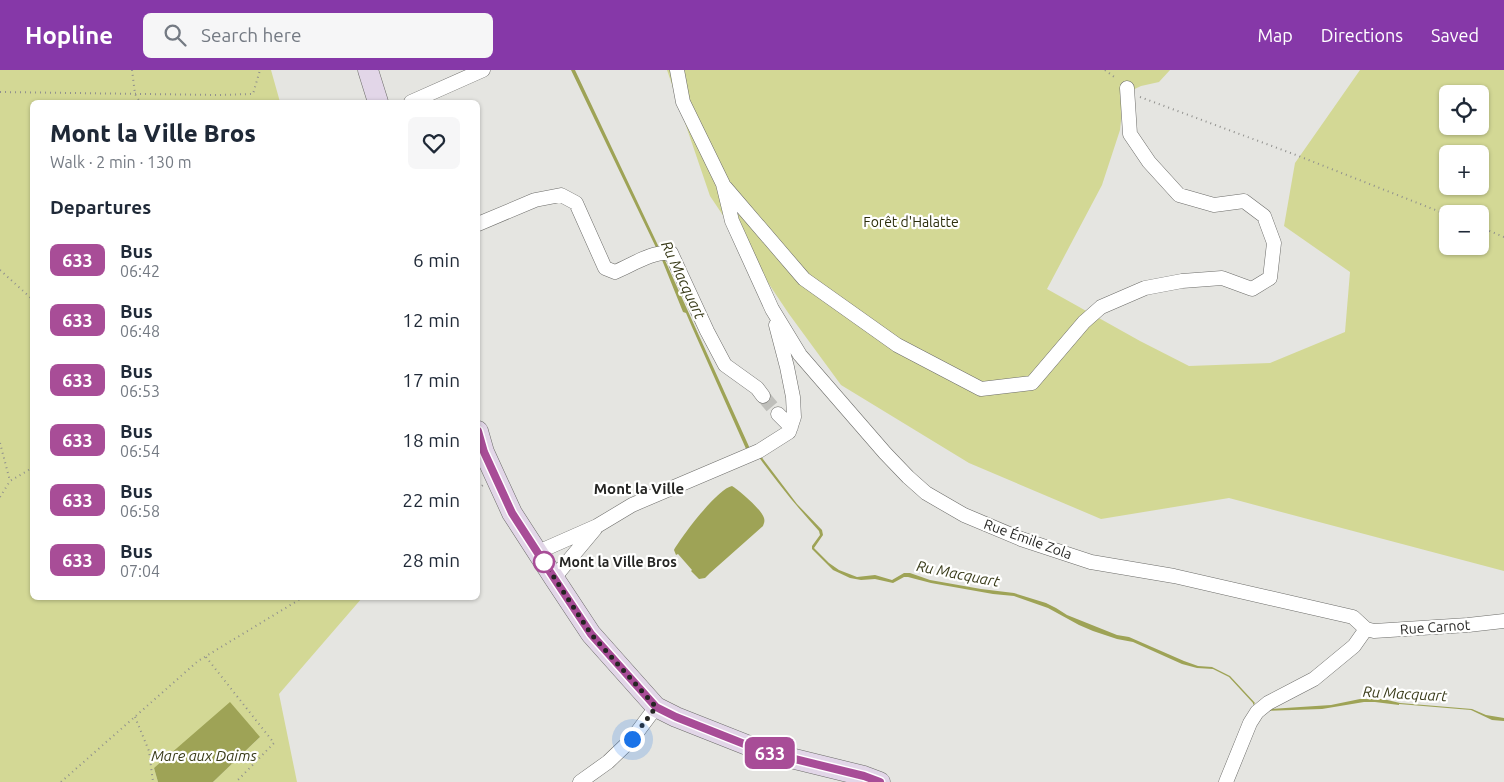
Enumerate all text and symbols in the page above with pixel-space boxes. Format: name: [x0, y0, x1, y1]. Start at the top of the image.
search box: [143, 13, 493, 58]
icon: search: [161, 21, 189, 49]
text: Hopline: [25, 22, 113, 49]
text: Search here: [201, 24, 301, 46]
text: Map: [1257, 25, 1293, 45]
text: Directions: [1321, 25, 1403, 45]
text: Saved: [1431, 25, 1479, 45]
map controls: [1439, 85, 1489, 255]
button: locate: [1439, 85, 1489, 135]
button: heart: [408, 117, 460, 169]
text: Mont la Ville Bros: [50, 120, 256, 147]
button: +: [1439, 145, 1489, 195]
text: Walk · 2 min · 130 m: [50, 153, 192, 171]
text: Departures: [50, 196, 151, 218]
button: −: [1439, 205, 1489, 255]
park label: Forêt d'Halatte: [863, 214, 959, 230]
water label: Ru Macquart: [658, 238, 709, 322]
text: Bus: [120, 240, 153, 262]
text: 6 min: [413, 249, 460, 271]
text: 633: [62, 250, 93, 270]
text: 06:42: [120, 262, 160, 280]
text: Bus: [120, 300, 153, 322]
text: 12 min: [402, 309, 460, 331]
text: 633: [62, 310, 93, 330]
text: 06:48: [120, 322, 160, 340]
text: Bus: [120, 360, 153, 382]
text: 17 min: [402, 369, 460, 391]
text: 633: [62, 370, 93, 390]
text: 06:53: [120, 382, 160, 400]
text: Bus: [120, 420, 153, 442]
text: 18 min: [402, 429, 460, 451]
text: 633: [62, 430, 93, 450]
text: 06:54: [120, 442, 160, 460]
text: Bus: [120, 480, 153, 502]
district label: Mont la Ville: [594, 480, 684, 497]
text: 22 min: [402, 489, 460, 511]
text: 633: [62, 490, 93, 510]
text: 06:58: [120, 502, 160, 520]
street label: Rue Émile Zola: [982, 515, 1075, 562]
text: Bus: [120, 540, 153, 562]
text: 28 min: [402, 549, 460, 571]
text: 633: [62, 550, 93, 570]
marker: Mont la Ville Bros: [533, 551, 555, 573]
place label: Mont la Ville Bros: [559, 554, 677, 570]
water label: Ru Macquart: [915, 557, 1001, 590]
text: 07:04: [120, 562, 160, 580]
street label: Rue Carnot: [1399, 617, 1471, 637]
water label: Ru Macquart: [1362, 683, 1448, 704]
your location: [620, 727, 645, 752]
line badge: 633: [741, 737, 799, 769]
text: 633: [755, 743, 785, 763]
water label: Mare aux Daims: [151, 747, 258, 764]

